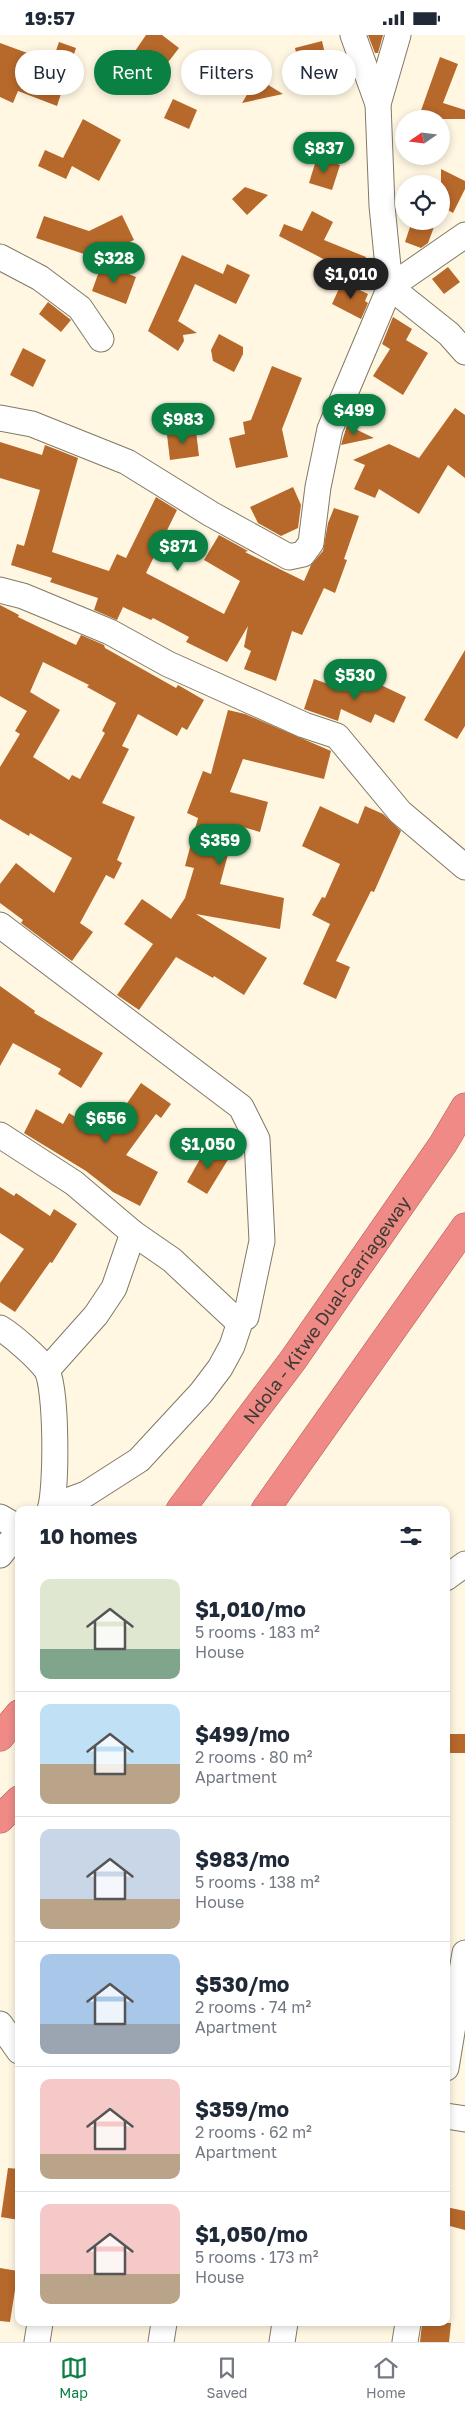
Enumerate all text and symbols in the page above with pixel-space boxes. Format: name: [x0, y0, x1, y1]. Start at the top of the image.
text: 19:57: [25, 6, 75, 29]
chip: Buy: [15, 50, 84, 95]
chip: Rent: [94, 50, 171, 95]
chip: Filters: [181, 50, 272, 95]
chip: New: [282, 50, 356, 95]
north arrow: [395, 110, 450, 165]
map controls: [395, 110, 450, 230]
pin: $837: [294, 131, 354, 174]
text: $837: [304, 138, 344, 158]
button: locate: [395, 175, 450, 230]
pin: $328: [84, 241, 144, 284]
text: $328: [94, 248, 134, 268]
pin: $1,010: [310, 257, 392, 300]
text: $1,010: [324, 264, 378, 284]
pin: $499: [324, 393, 384, 436]
text: $499: [333, 400, 375, 420]
pin: $983: [153, 403, 213, 445]
text: $983: [163, 409, 203, 429]
pin: $871: [148, 529, 208, 572]
text: $871: [159, 536, 197, 556]
pin: $530: [325, 659, 385, 701]
text: $530: [335, 665, 375, 685]
pin: $359: [190, 823, 250, 866]
text: $359: [200, 830, 240, 850]
pin: $656: [76, 1101, 136, 1144]
text: $656: [86, 1108, 126, 1128]
pin: $1,050: [167, 1127, 249, 1170]
text: $1,050: [181, 1134, 235, 1154]
street label: Ndola - Kitwe Dual-Carriageway: [238, 1192, 414, 1428]
icon: filters: [397, 1522, 425, 1550]
text: 10 homes: [40, 1523, 138, 1549]
text: $1,010/mo: [195, 1596, 306, 1622]
icon: home: [80, 1599, 140, 1659]
text: 5 rooms · 183 m²: [195, 1622, 320, 1642]
text: House: [195, 1642, 244, 1662]
text: $499/mo: [195, 1721, 290, 1747]
icon: home: [80, 1724, 140, 1784]
text: 2 rooms · 80 m²: [195, 1747, 313, 1767]
text: Apartment: [195, 1767, 277, 1787]
text: $983/mo: [195, 1846, 290, 1872]
icon: home: [80, 1849, 140, 1909]
text: 5 rooms · 138 m²: [195, 1872, 320, 1892]
text: House: [195, 1892, 244, 1912]
text: $530/mo: [195, 1971, 289, 1997]
icon: home: [80, 1974, 140, 2034]
text: 2 rooms · 74 m²: [195, 1997, 311, 2017]
text: Apartment: [195, 2017, 277, 2037]
text: $359/mo: [195, 2096, 289, 2122]
icon: home: [80, 2099, 140, 2159]
text: 2 rooms · 62 m²: [195, 2122, 312, 2142]
text: Apartment: [195, 2142, 277, 2162]
text: $1,050/mo: [195, 2221, 308, 2247]
icon: home: [80, 2224, 140, 2284]
text: 5 rooms · 173 m²: [195, 2247, 319, 2267]
text: House: [195, 2267, 244, 2287]
tab: Map: [59, 2354, 88, 2401]
tab: Saved: [207, 2354, 247, 2401]
tab: Home: [366, 2354, 406, 2401]

